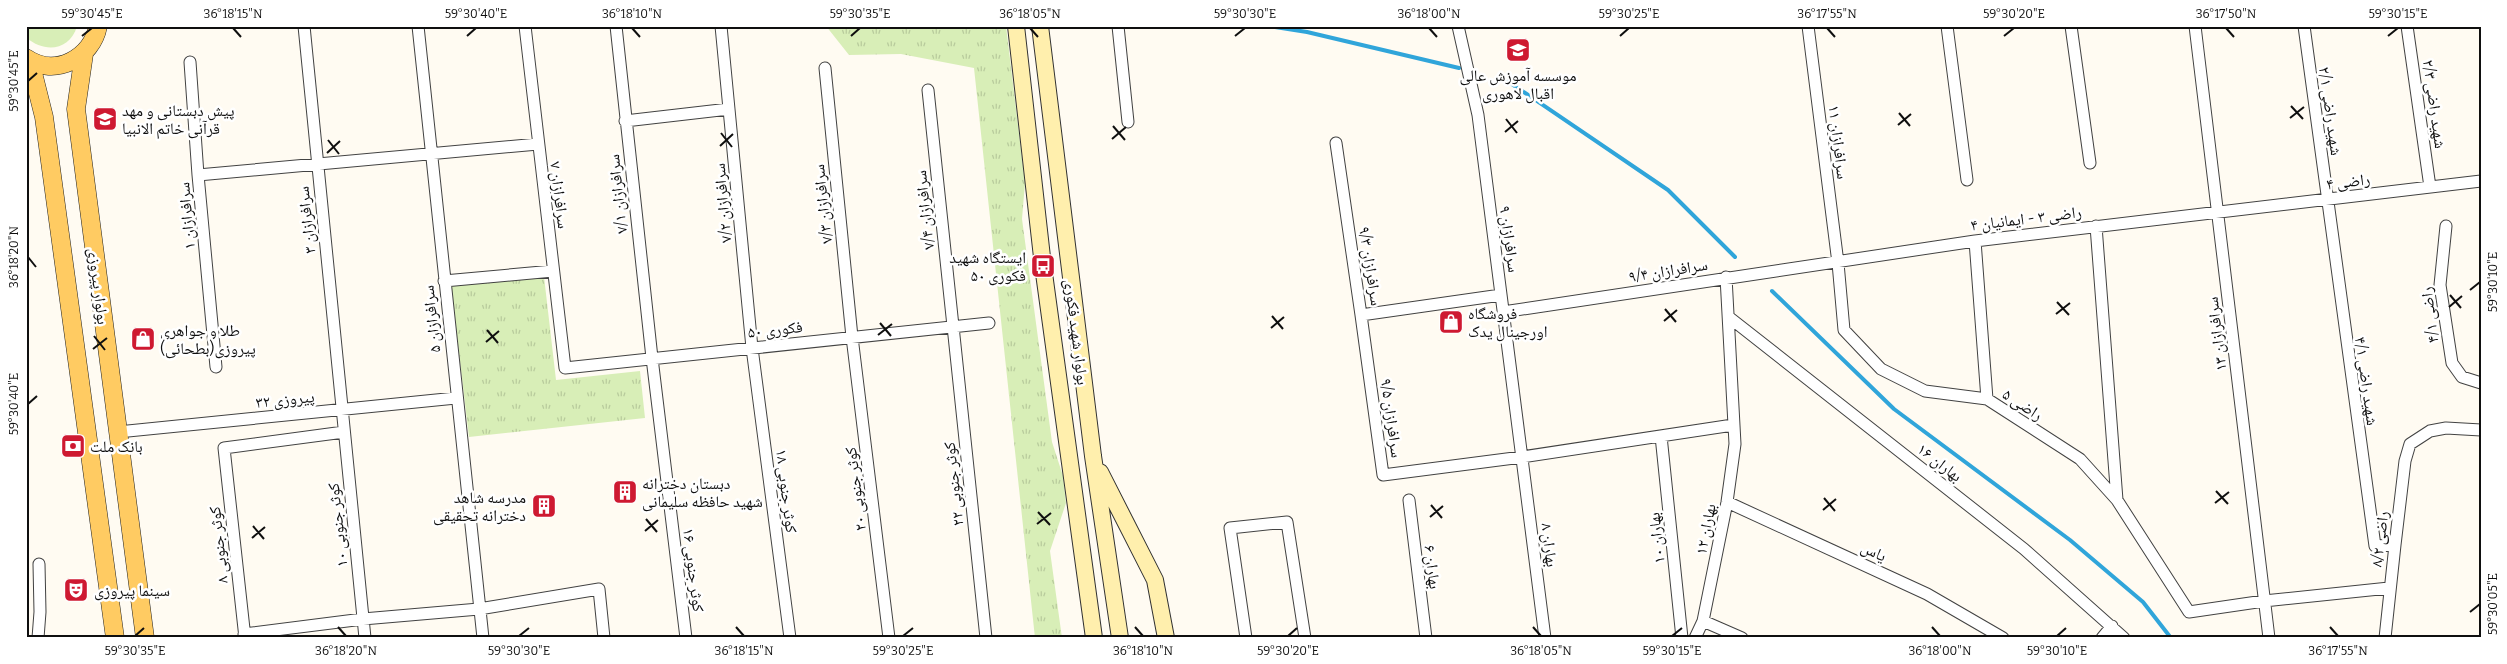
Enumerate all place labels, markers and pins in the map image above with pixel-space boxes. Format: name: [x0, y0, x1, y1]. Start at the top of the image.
school or university icon: موسسه آموزش عالی اقبال لاهوری: [1505, 37, 1531, 63]
place label: موسسه آموزش عالی اقبال لاهوری: [1459, 66, 1577, 104]
place label: پیش دبستانی و مهد قرآنی خاتم الانبیا: [122, 101, 235, 139]
school or university icon: پیش دبستانی و مهد قرآنی خاتم الانبیا: [92, 106, 118, 132]
place label: ایستگاه شهید فکوری ۵۰: [949, 248, 1026, 286]
bus stop icon: ایستگاه شهید فکوری ۵۰: [1030, 253, 1056, 279]
place label: فروشگاه اورجینال یدک: [1468, 304, 1547, 342]
shop icon: فروشگاه اورجینال یدک: [1438, 309, 1464, 335]
place label: طلا و جواهری پیروزی(بطحائی): [160, 321, 256, 359]
shop icon: طلا و جواهری پیروزی(بطحائی): [130, 326, 156, 352]
bank icon: بانک ملت: [60, 433, 86, 459]
place label: بانک ملت: [90, 437, 143, 456]
place label: دبستان دخترانه شهید حافظه سلیمانی: [642, 474, 763, 512]
building icon: دبستان دخترانه شهید حافظه سلیمانی: [612, 479, 638, 505]
place label: مدرسه شاهد دخترانه تحقیقی: [433, 488, 526, 526]
building icon: مدرسه شاهد دخترانه تحقیقی: [531, 493, 557, 519]
theatre icon: سینما پیروزی: [63, 577, 89, 603]
place label: سینما پیروزی: [94, 581, 170, 601]

